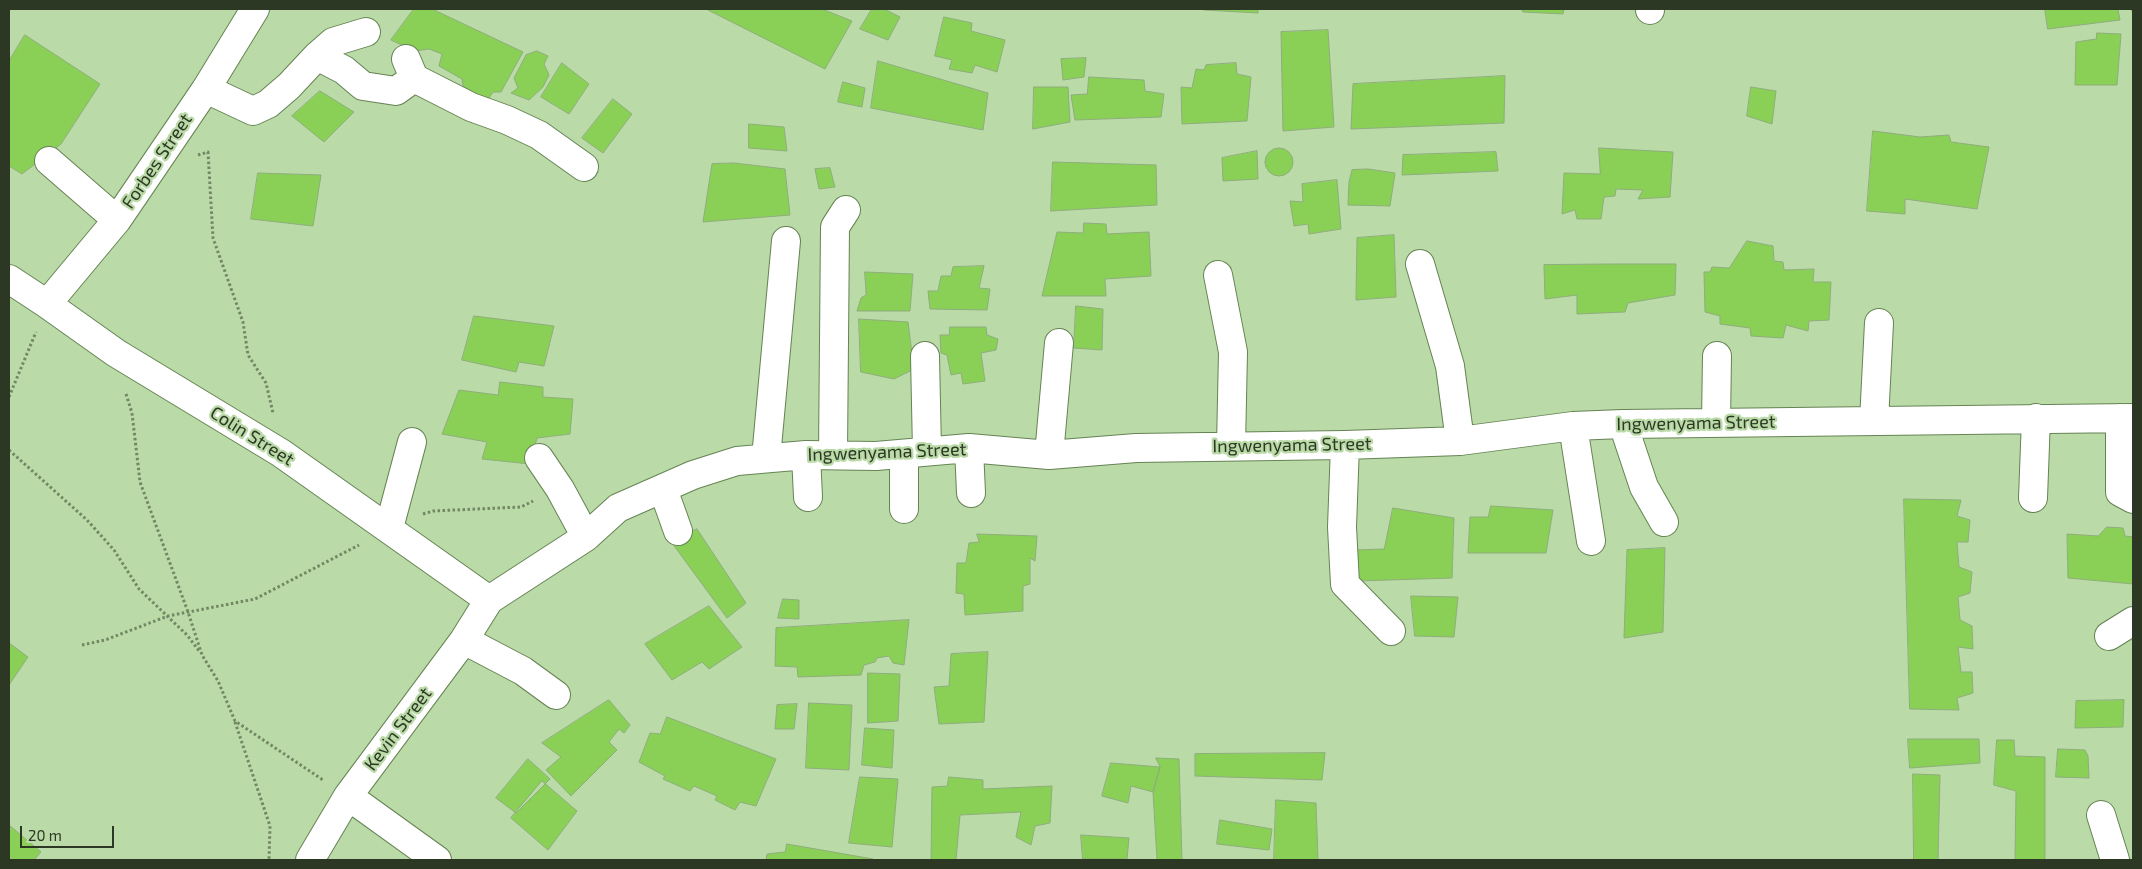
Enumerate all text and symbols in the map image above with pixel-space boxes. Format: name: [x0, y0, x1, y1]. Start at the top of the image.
street label: Forbes Street: [117, 109, 197, 213]
street label: Colin Street: [206, 402, 298, 470]
street label: Ingwenyama Street: [1616, 411, 1776, 435]
street label: Ingwenyama Street: [1212, 433, 1372, 457]
street label: Ingwenyama Street: [807, 438, 967, 466]
street label: Kevin Street: [360, 683, 436, 775]
scale bar: [22, 816, 116, 848]
text: 20 m: [28, 826, 62, 844]

